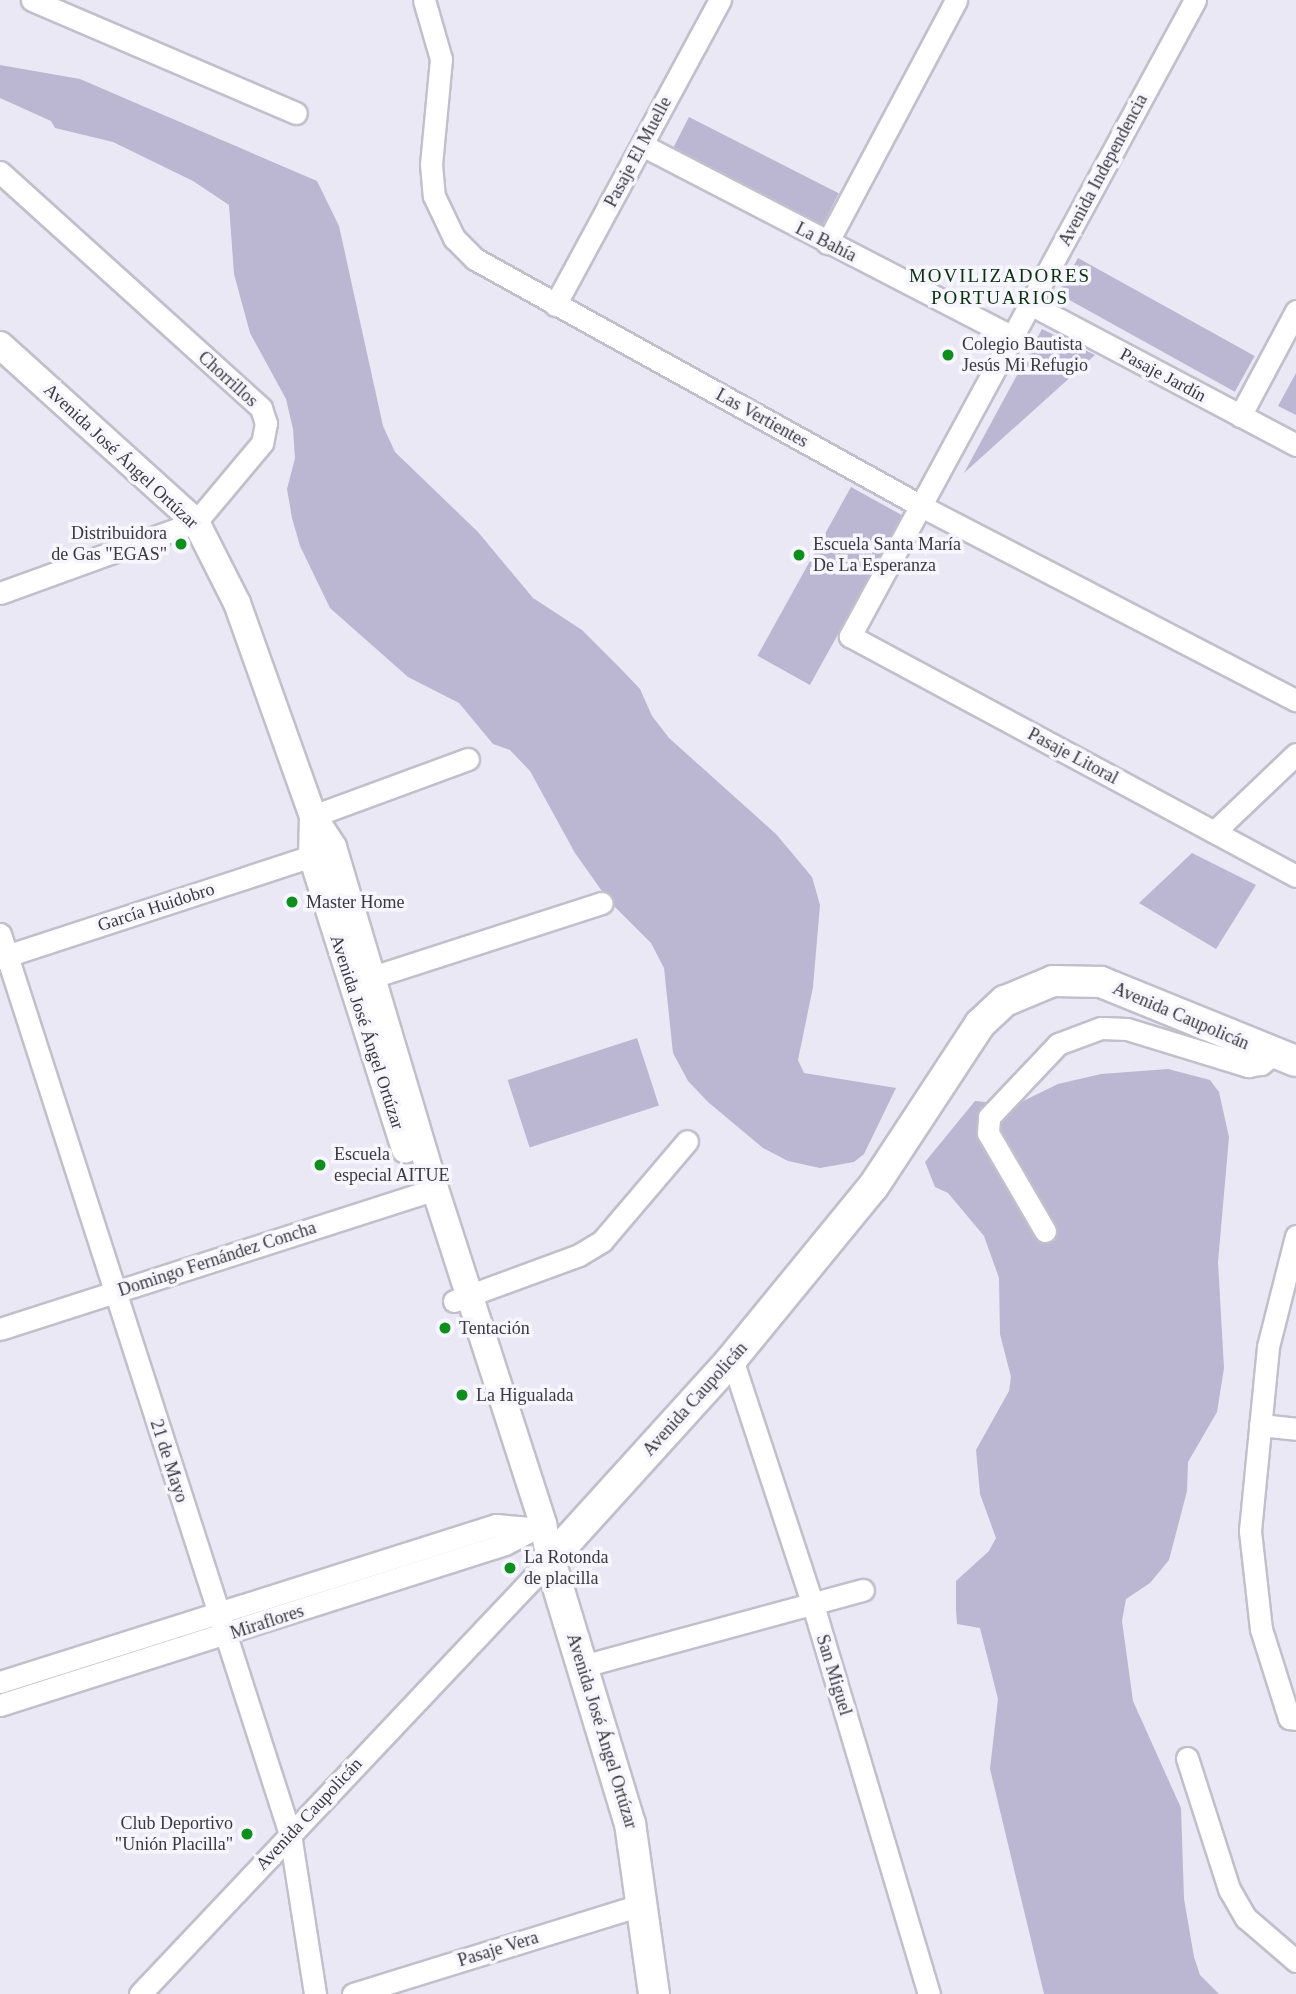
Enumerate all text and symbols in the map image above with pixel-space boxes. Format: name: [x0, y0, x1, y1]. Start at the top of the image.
street label: Avenida Independencia: [1054, 90, 1152, 250]
street label: Pasaje El Muelle: [600, 93, 676, 211]
street label: La Bahía: [792, 218, 860, 266]
district label: MOVILIZADORES PORTUARIOS: [911, 265, 1089, 309]
place label: Colegio Bautista Jesús Mi Refugio: [962, 334, 1088, 376]
street label: Pasaje Jardín: [1116, 343, 1210, 407]
street label: Chorrillos: [194, 347, 262, 411]
marker: Colegio Bautista Jesús Mi Refugio: [940, 347, 956, 363]
street label: Avenida José Ángel Ortúzar: [39, 379, 203, 533]
street label: Las Vertientes: [712, 384, 812, 452]
place label: Distribuidora de Gas "EGAS": [51, 523, 167, 566]
place label: Escuela Santa María De La Esperanza: [813, 534, 961, 576]
marker: Distribuidora de Gas "EGAS": [173, 536, 189, 552]
marker: Escuela Santa María De La Esperanza: [791, 547, 807, 563]
street label: Pasaje Litoral: [1024, 723, 1122, 789]
street label: García Huidobro: [95, 878, 217, 936]
place label: Master Home: [306, 891, 404, 913]
marker: Master Home: [284, 894, 300, 910]
street label: Avenida José Ángel Ortúzar: [325, 932, 409, 1132]
street label: Avenida Caupolicán: [1110, 978, 1252, 1054]
place label: Escuela especial AITUE: [334, 1144, 450, 1186]
marker: Escuela especial AITUE: [312, 1157, 328, 1173]
street label: Domingo Fernández Concha: [115, 1217, 319, 1301]
place label: Tentación: [459, 1317, 530, 1339]
marker: Tentación: [437, 1320, 453, 1336]
street label: Avenida Caupolicán: [638, 1337, 752, 1461]
place label: La Higualada: [476, 1384, 573, 1406]
marker: La Higualada: [454, 1387, 470, 1403]
street label: 21 de Mayo: [145, 1417, 193, 1505]
place label: La Rotonda de placilla: [524, 1547, 608, 1590]
marker: La Rotonda de placilla: [502, 1560, 518, 1576]
street label: Miraflores: [228, 1600, 306, 1644]
street label: Avenida José Ángel Ortúzar: [562, 1631, 642, 1831]
street label: San Miguel: [811, 1632, 857, 1718]
street label: Avenida Caupolicán: [251, 1753, 367, 1875]
place label: Club Deportivo "Unión Placilla": [115, 1813, 233, 1856]
marker: Club Deportivo "Unión Placilla": [239, 1826, 255, 1842]
street label: Pasaje Vera: [455, 1926, 541, 1972]

